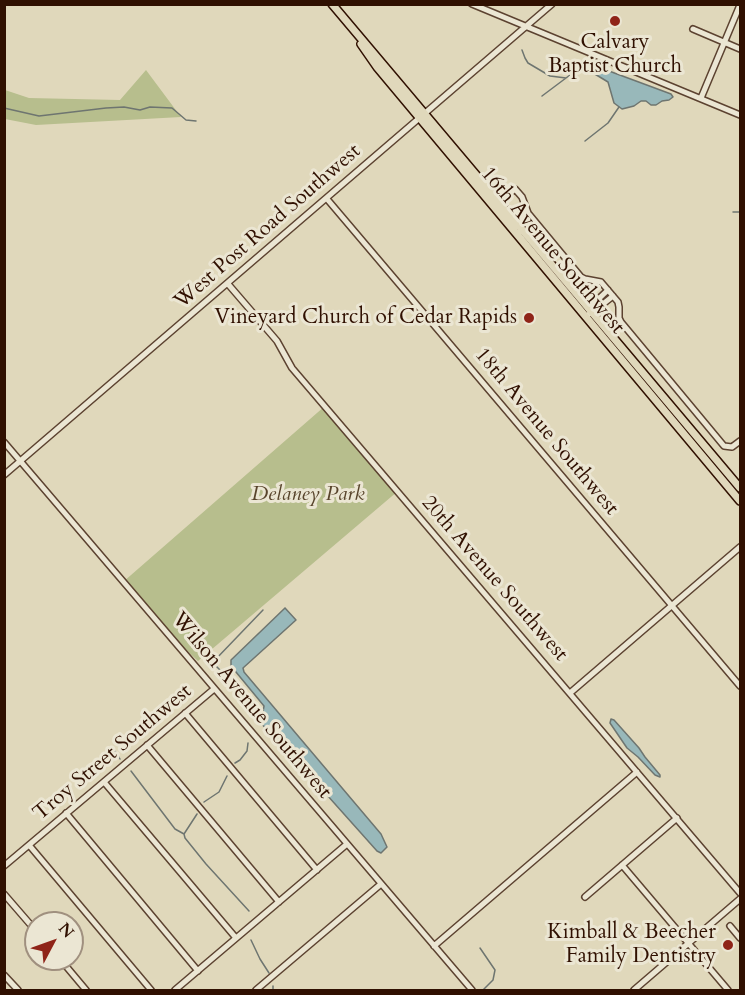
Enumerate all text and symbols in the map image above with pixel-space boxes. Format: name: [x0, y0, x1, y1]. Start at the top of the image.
marker: Calvary Baptist Church: [608, 14, 622, 28]
place label: Calvary Baptist Church: [548, 30, 682, 80]
street label: West Post Road Southwest: [170, 139, 366, 315]
street label: 16th Avenue Southwest: [475, 162, 629, 340]
place label: Vineyard Church of Cedar Rapids: [215, 305, 517, 331]
marker: Vineyard Church of Cedar Rapids: [522, 311, 536, 325]
street label: 18th Avenue Southwest: [469, 343, 623, 521]
park label: Delaney Park: [251, 482, 365, 508]
street label: 20th Avenue Southwest: [415, 491, 573, 667]
street label: Wilson Avenue Southwest: [166, 608, 336, 804]
street label: Troy Street Southwest: [29, 679, 197, 827]
north arrow: [24, 911, 84, 971]
text: N: [53, 918, 79, 943]
place label: Kimball & Beecher Family Dentistry: [547, 920, 716, 970]
marker: Kimball & Beecher Family Dentistry: [721, 938, 735, 952]

